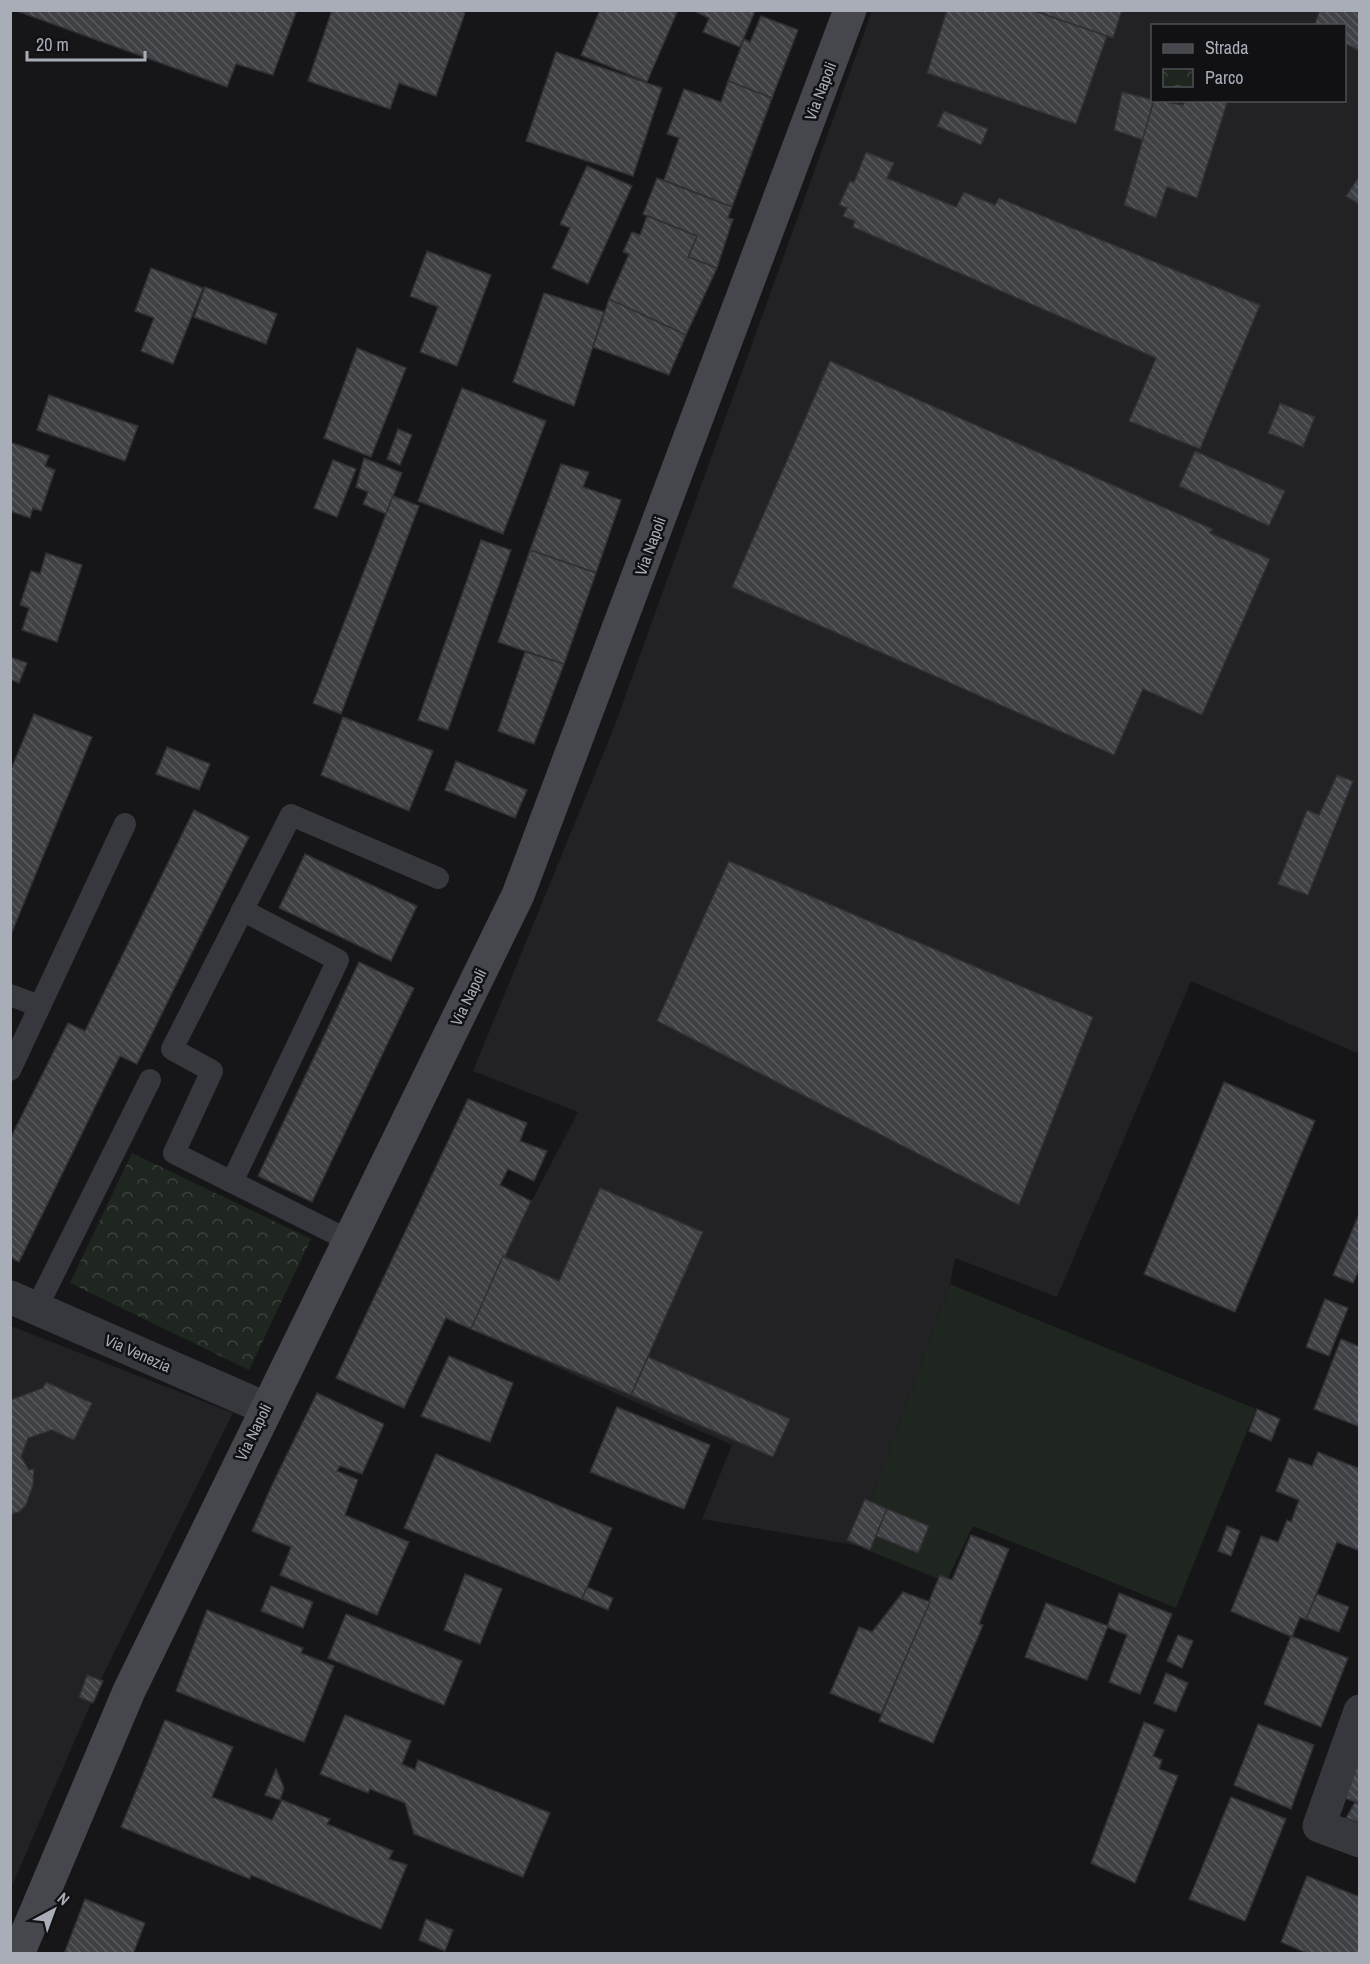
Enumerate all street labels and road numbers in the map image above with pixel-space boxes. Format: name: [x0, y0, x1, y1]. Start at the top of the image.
street label: Via Napoli: [799, 59, 841, 123]
street label: Via Napoli: [629, 514, 671, 578]
street label: Via Napoli: [445, 965, 491, 1029]
street label: Via Venezia: [101, 1329, 175, 1378]
street label: Via Napoli: [230, 1400, 276, 1464]

